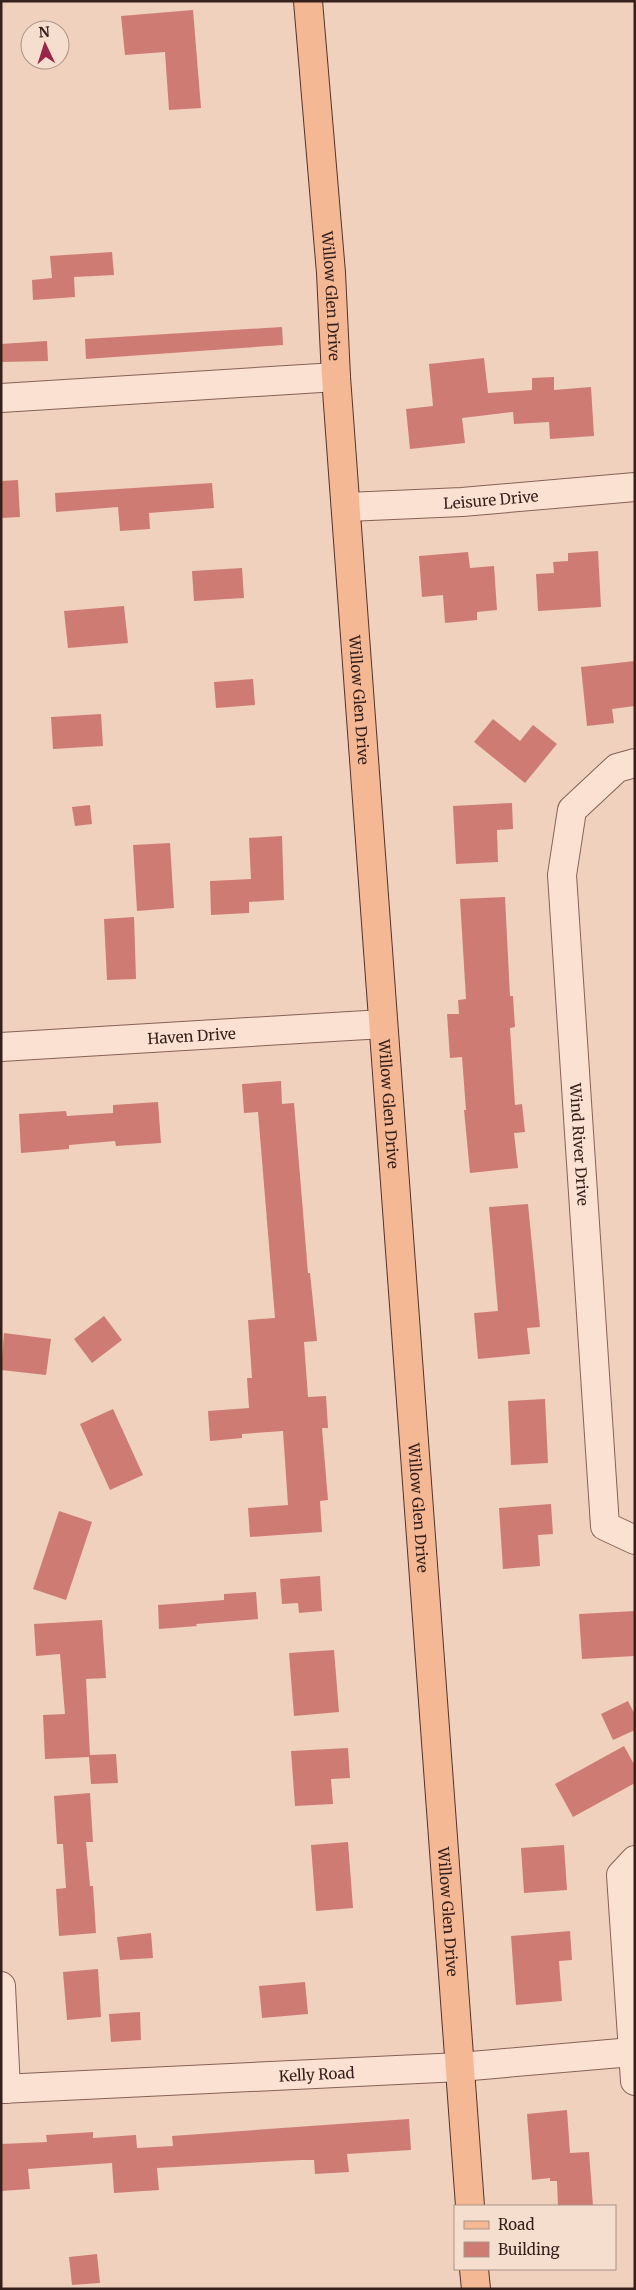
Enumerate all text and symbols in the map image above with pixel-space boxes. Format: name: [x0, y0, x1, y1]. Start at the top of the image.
north arrow: [20, 20, 70, 70]
text: N: [38, 23, 50, 41]
street label: Willow Glen Drive: [318, 230, 345, 361]
street label: Leisure Drive: [443, 486, 539, 512]
street label: Willow Glen Drive: [345, 634, 374, 766]
street label: Haven Drive: [147, 1023, 237, 1048]
street label: Willow Glen Drive: [375, 1038, 403, 1170]
street label: Wind River Drive: [566, 1081, 593, 1207]
street label: Willow Glen Drive: [405, 1441, 433, 1573]
street label: Willow Glen Drive: [434, 1845, 463, 1977]
street label: Kelly Road: [278, 2063, 355, 2085]
legend: [454, 2205, 616, 2270]
text: Road: [498, 2215, 534, 2234]
text: Building: [498, 2240, 560, 2259]

